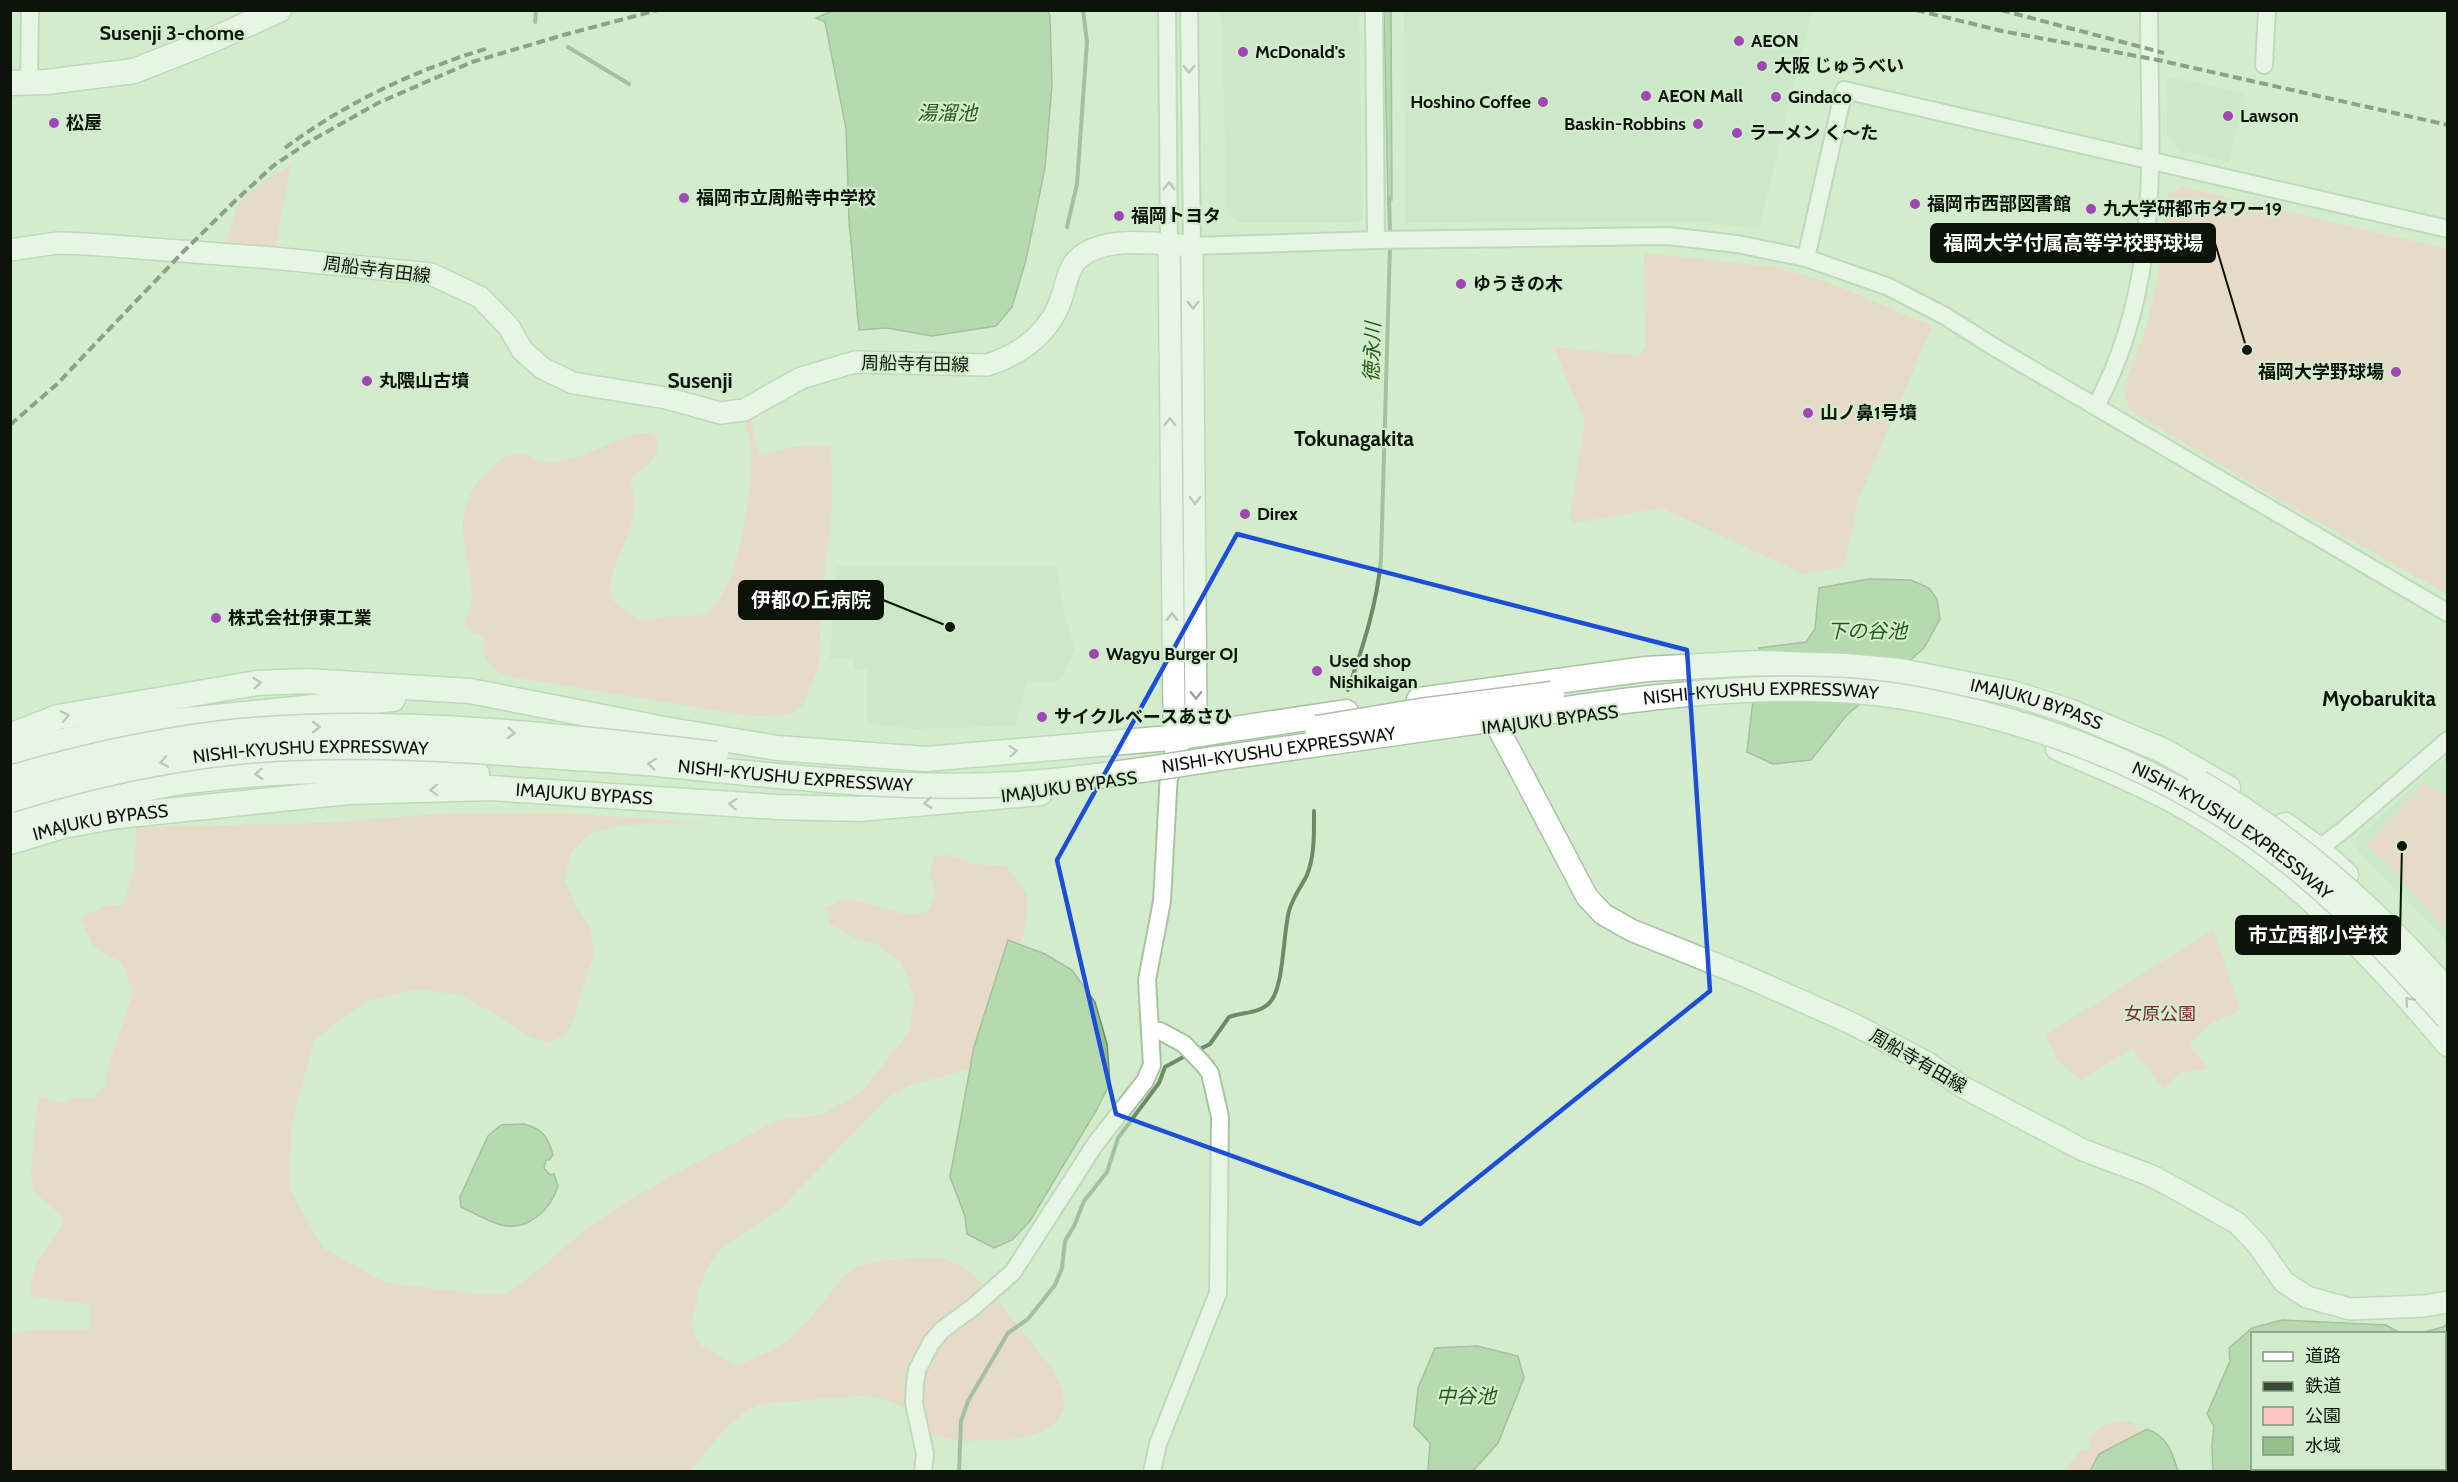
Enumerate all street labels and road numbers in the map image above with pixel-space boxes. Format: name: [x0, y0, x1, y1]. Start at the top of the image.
street label: 周船寺有田線: [322, 253, 432, 287]
street label: 周船寺有田線: [861, 352, 969, 376]
street label: IMAJUKU BYPASS: [1968, 674, 2106, 735]
street label: NISHI-KYUSHU EXPRESSWAY: [1642, 678, 1880, 710]
street label: IMAJUKU BYPASS: [1481, 701, 1619, 739]
street label: NISHI-KYUSHU EXPRESSWAY: [1160, 722, 1398, 778]
street label: NISHI-KYUSHU EXPRESSWAY: [191, 736, 430, 768]
street label: NISHI-KYUSHU EXPRESSWAY: [677, 755, 914, 796]
street label: NISHI-KYUSHU EXPRESSWAY: [2129, 757, 2337, 905]
street label: IMAJUKU BYPASS: [1000, 767, 1138, 807]
street label: IMAJUKU BYPASS: [515, 779, 653, 810]
street label: IMAJUKU BYPASS: [30, 800, 169, 846]
street label: 周船寺有田線: [1866, 1024, 1970, 1098]

